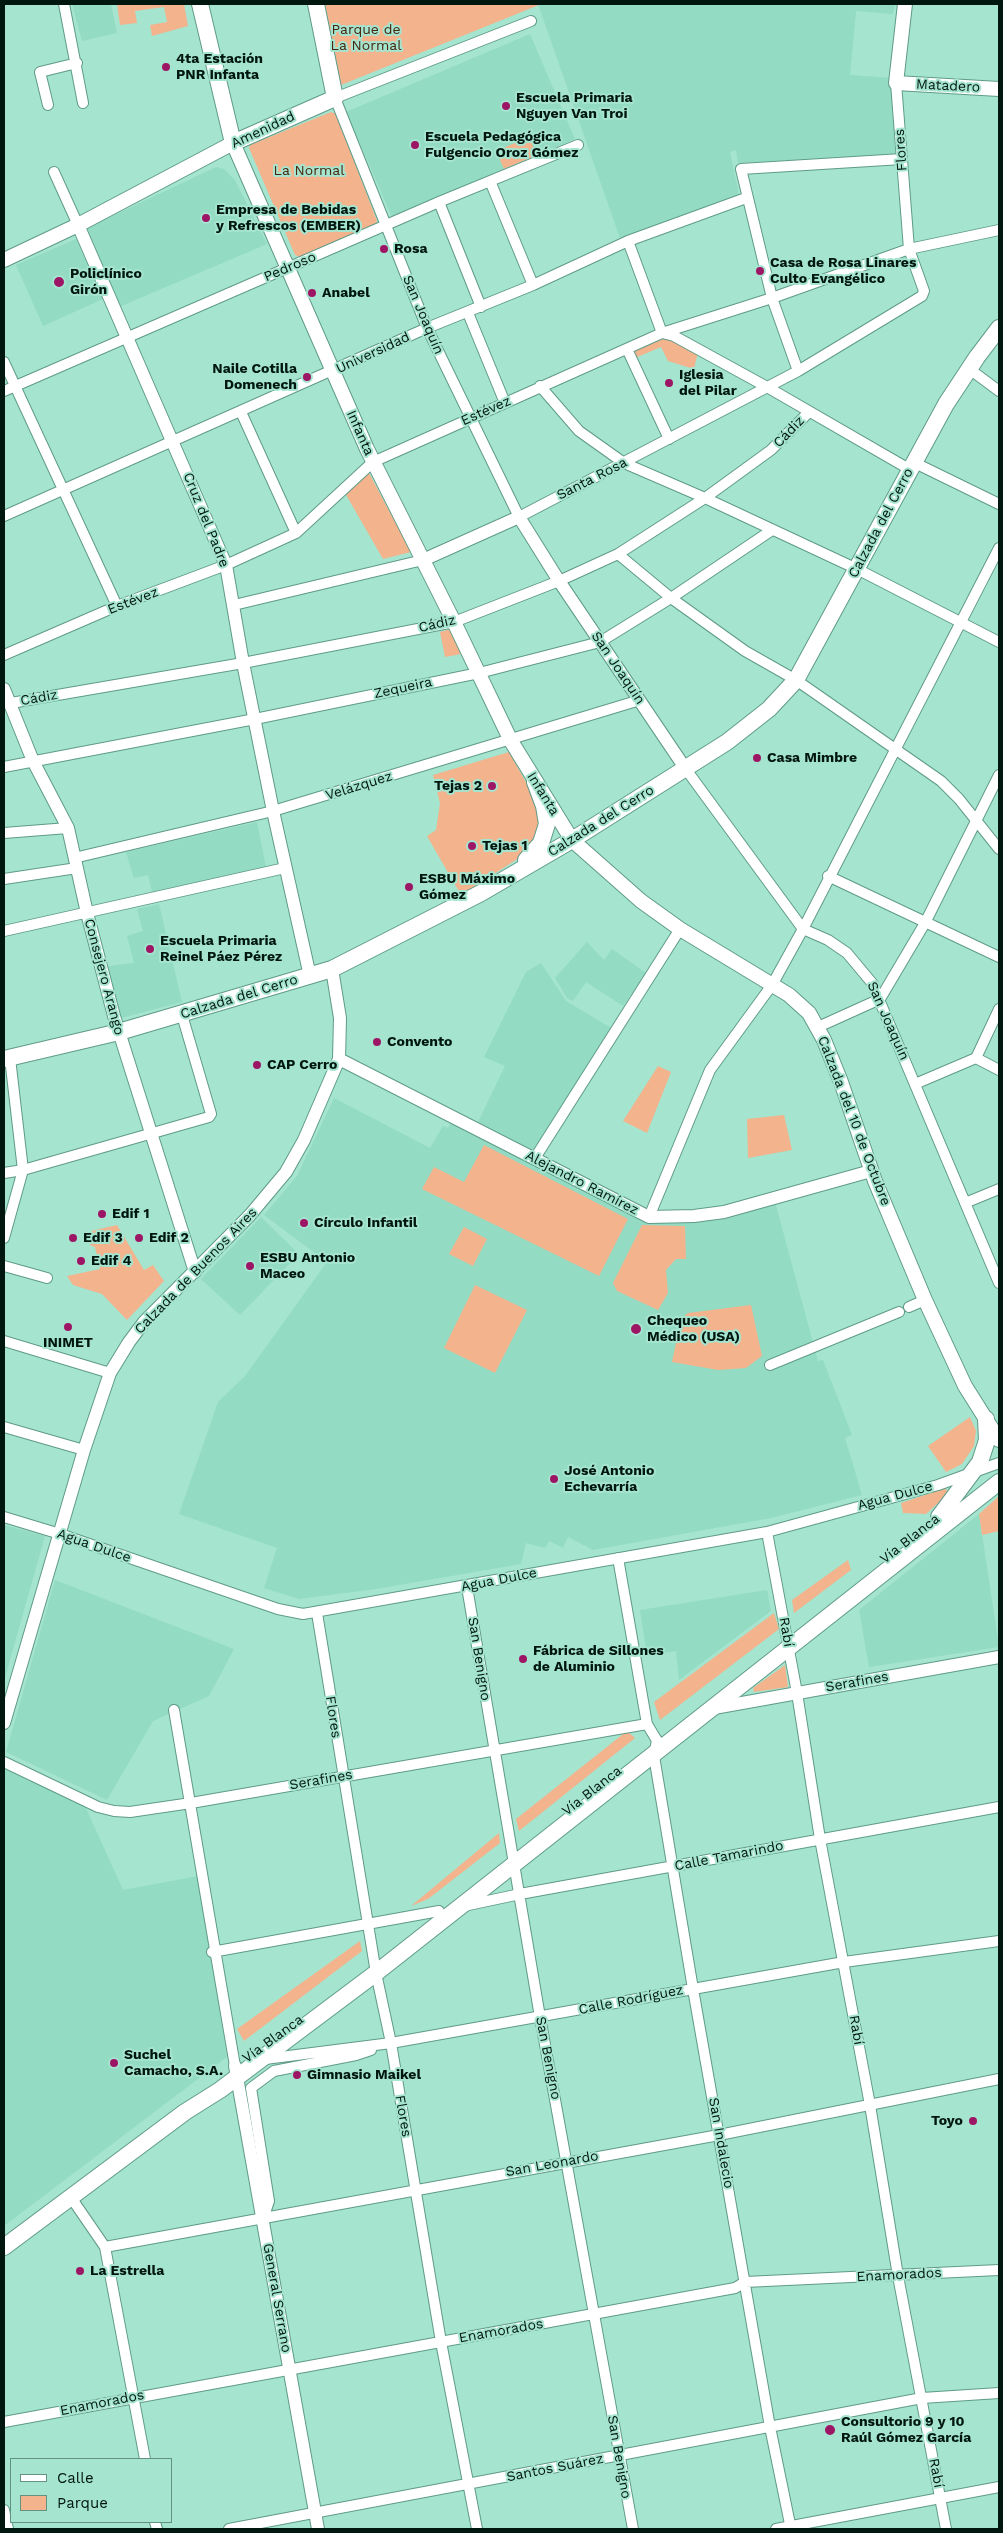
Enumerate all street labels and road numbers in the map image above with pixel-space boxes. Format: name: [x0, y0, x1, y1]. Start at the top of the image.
street label: Matadero: [916, 76, 980, 96]
street label: Amenidad: [228, 108, 298, 152]
street label: Flores: [891, 128, 911, 172]
street label: Pedroso: [261, 249, 319, 285]
street label: San Joaquín: [399, 273, 447, 357]
street label: Universidad: [333, 329, 413, 377]
street label: Estévez: [458, 393, 514, 429]
street label: Infanta: [343, 408, 377, 458]
street label: Cádiz: [770, 413, 808, 451]
street label: Santa Rosa: [554, 454, 630, 504]
street label: Calzada del Cerro: [845, 465, 917, 581]
street label: Cruz del Padre: [179, 470, 233, 570]
street label: Estévez: [105, 584, 161, 618]
street label: Cádiz: [417, 612, 457, 636]
street label: San Joaquín: [588, 628, 648, 708]
street label: Zequeira: [372, 674, 434, 702]
street label: Cádiz: [19, 686, 59, 710]
street label: Velázquez: [324, 768, 394, 804]
street label: Infanta: [523, 769, 563, 819]
street label: Calzada del Cerro: [545, 782, 657, 860]
street label: Consejero Arango: [80, 917, 128, 1037]
street label: Calzada del Cerro: [178, 971, 300, 1023]
street label: San Joaquín: [863, 979, 913, 1063]
street label: Calzada del 10 de Octubre: [814, 1034, 894, 1208]
street label: Alejandro Ramírez: [523, 1147, 641, 1219]
street label: Calzada de Buenos Aires: [131, 1204, 261, 1338]
street label: Agua Dulce: [856, 1478, 934, 1514]
street label: Vía Blanca: [877, 1510, 943, 1568]
street label: Agua Dulce: [55, 1526, 133, 1566]
street label: Agua Dulce: [460, 1564, 538, 1596]
street label: San Benigno: [464, 1616, 494, 1702]
street label: Rabí: [775, 1616, 797, 1648]
street label: Serafines: [824, 1668, 890, 1696]
street label: Flores: [321, 1695, 345, 1739]
street label: Vía Blanca: [559, 1762, 625, 1820]
street label: Serafines: [288, 1766, 354, 1794]
street label: Calle Tamarindo: [673, 1837, 785, 1875]
street label: Calle Rodríguez: [577, 1982, 685, 2018]
street label: Vía Blanca: [239, 2011, 307, 2067]
street label: Rabí: [845, 2014, 867, 2046]
street label: San Benigno: [532, 2015, 564, 2101]
street label: Flores: [391, 2094, 415, 2138]
street label: San Indalecio: [705, 2096, 737, 2190]
street label: San Leonardo: [504, 2148, 600, 2180]
street label: General Serrano: [259, 2242, 295, 2354]
street label: Enamorados: [856, 2264, 942, 2286]
street label: Enamorados: [458, 2315, 544, 2347]
street label: Enamorados: [59, 2387, 145, 2419]
street label: San Benigno: [603, 2414, 635, 2500]
street label: Santos Suárez: [505, 2450, 605, 2486]
street label: Rabí: [925, 2457, 947, 2489]

